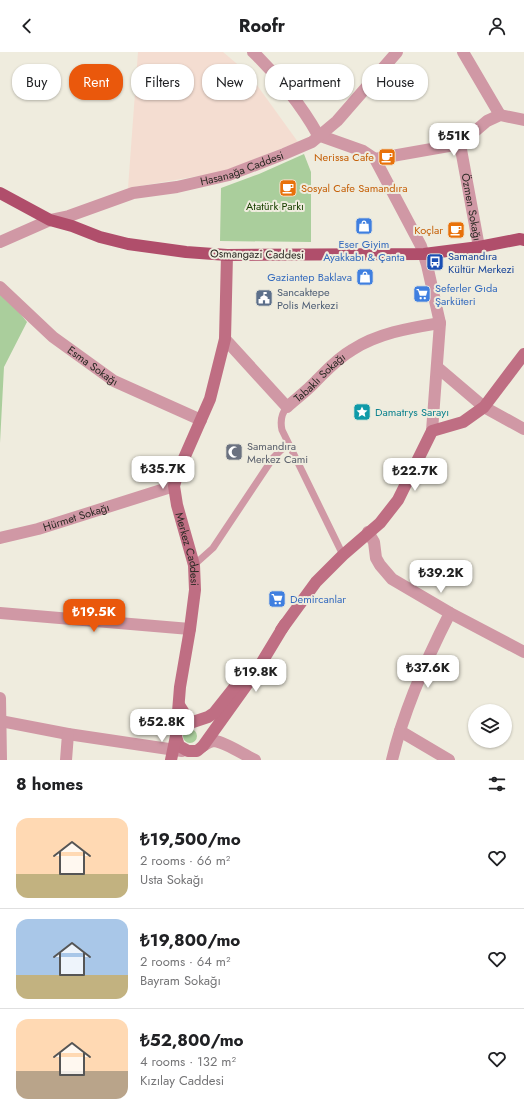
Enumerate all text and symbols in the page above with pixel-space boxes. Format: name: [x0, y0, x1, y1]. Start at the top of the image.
text: Roofr: [239, 13, 285, 39]
icon: back: [16, 15, 38, 37]
icon: person: [486, 15, 508, 37]
chip: Buy: [12, 64, 61, 100]
chip: Rent: [69, 64, 123, 100]
chip: Filters: [131, 64, 194, 100]
chip: New: [202, 64, 257, 100]
chip: Apartment: [265, 64, 354, 100]
chip: House: [362, 64, 428, 100]
pin: ₺51K: [430, 123, 478, 157]
text: ₺51K: [438, 126, 470, 145]
street label: Hasanağa Caddesi: [198, 147, 286, 189]
cafe icon: Nerissa Cafe: [377, 147, 397, 167]
place label: Nerissa Cafe: [314, 149, 374, 165]
street label: Özmen Sokağı: [458, 172, 486, 242]
cafe icon: Sosyal Cafe Samandıra: [278, 178, 298, 198]
place label: Sosyal Cafe Samandıra: [301, 180, 407, 196]
park label: Atatürk Parkı: [246, 198, 304, 214]
shop icon: Eser Giyim Ayakkabı & Çanta: [354, 216, 374, 236]
cafe icon: Koçlar: [446, 220, 466, 240]
place label: Koçlar: [414, 222, 443, 238]
place label: Eser Giyim Ayakkabı & Çanta: [323, 236, 405, 265]
street label: Osmangazi Caddesi: [210, 245, 304, 263]
place label: Samandıra Kültür Merkezi: [448, 248, 515, 277]
bus stop icon: Samandıra Kültür Merkezi: [425, 252, 445, 272]
shop icon: Gaziantep Baklava: [355, 267, 375, 287]
place label: Gaziantep Baklava: [267, 269, 352, 285]
place label: Seferler Gıda Şarküteri: [435, 280, 498, 309]
place label: Sancaktepe Polis Merkezi: [277, 284, 338, 313]
supermarket icon: Seferler Gıda Şarküteri: [412, 284, 432, 304]
public building icon: Sancaktepe Polis Merkezi: [254, 288, 274, 308]
street label: Esma Sokağı: [64, 342, 120, 390]
street label: Tabaklı Sokağı: [290, 349, 349, 406]
place icon: Damatrys Sarayı: [352, 402, 372, 422]
place label: Damatrys Sarayı: [375, 404, 449, 420]
place label: Samandıra Merkez Cami: [247, 438, 308, 467]
mosque icon: Samandıra Merkez Cami: [224, 442, 244, 462]
pin: ₺35.7K: [130, 456, 196, 490]
pin: ₺22.7K: [382, 458, 448, 492]
text: ₺35.7K: [140, 459, 186, 478]
text: ₺22.7K: [392, 461, 438, 480]
street label: Hürmet Sokağı: [41, 499, 111, 535]
street label: Merkez Caddesi: [171, 510, 203, 586]
pin: ₺39.2K: [408, 560, 474, 594]
text: ₺39.2K: [418, 563, 464, 582]
supermarket icon: Demircanlar: [267, 589, 287, 609]
place label: Demircanlar: [290, 591, 346, 607]
pin: ₺19.5K: [61, 599, 127, 633]
text: ₺19.5K: [72, 602, 116, 621]
pin: ₺37.6K: [395, 655, 461, 689]
text: ₺37.6K: [406, 658, 450, 677]
pin: ₺19.8K: [223, 659, 289, 693]
text: ₺19.8K: [234, 662, 278, 681]
map controls: [468, 704, 512, 748]
button: layers: [468, 704, 512, 748]
pin: ₺52.8K: [129, 709, 195, 743]
text: ₺52.8K: [139, 712, 185, 731]
text: 8 homes: [16, 772, 83, 796]
icon: filters: [486, 773, 508, 795]
text: ₺19,500/mo: [140, 827, 241, 851]
icon: home: [48, 834, 96, 882]
icon: heart: [486, 847, 508, 869]
text: 2 rooms · 66 m²: [140, 851, 230, 870]
text: Usta Sokağı: [140, 870, 204, 889]
text: ₺19,800/mo: [140, 928, 240, 952]
icon: home: [48, 935, 96, 983]
icon: heart: [486, 948, 508, 970]
text: 2 rooms · 64 m²: [140, 952, 230, 971]
text: Bayram Sokağı: [140, 971, 221, 990]
text: ₺52,800/mo: [140, 1028, 244, 1052]
icon: home: [48, 1035, 96, 1083]
icon: heart: [486, 1048, 508, 1070]
text: 4 rooms · 132 m²: [140, 1052, 236, 1071]
text: Kızılay Caddesi: [140, 1071, 224, 1090]

